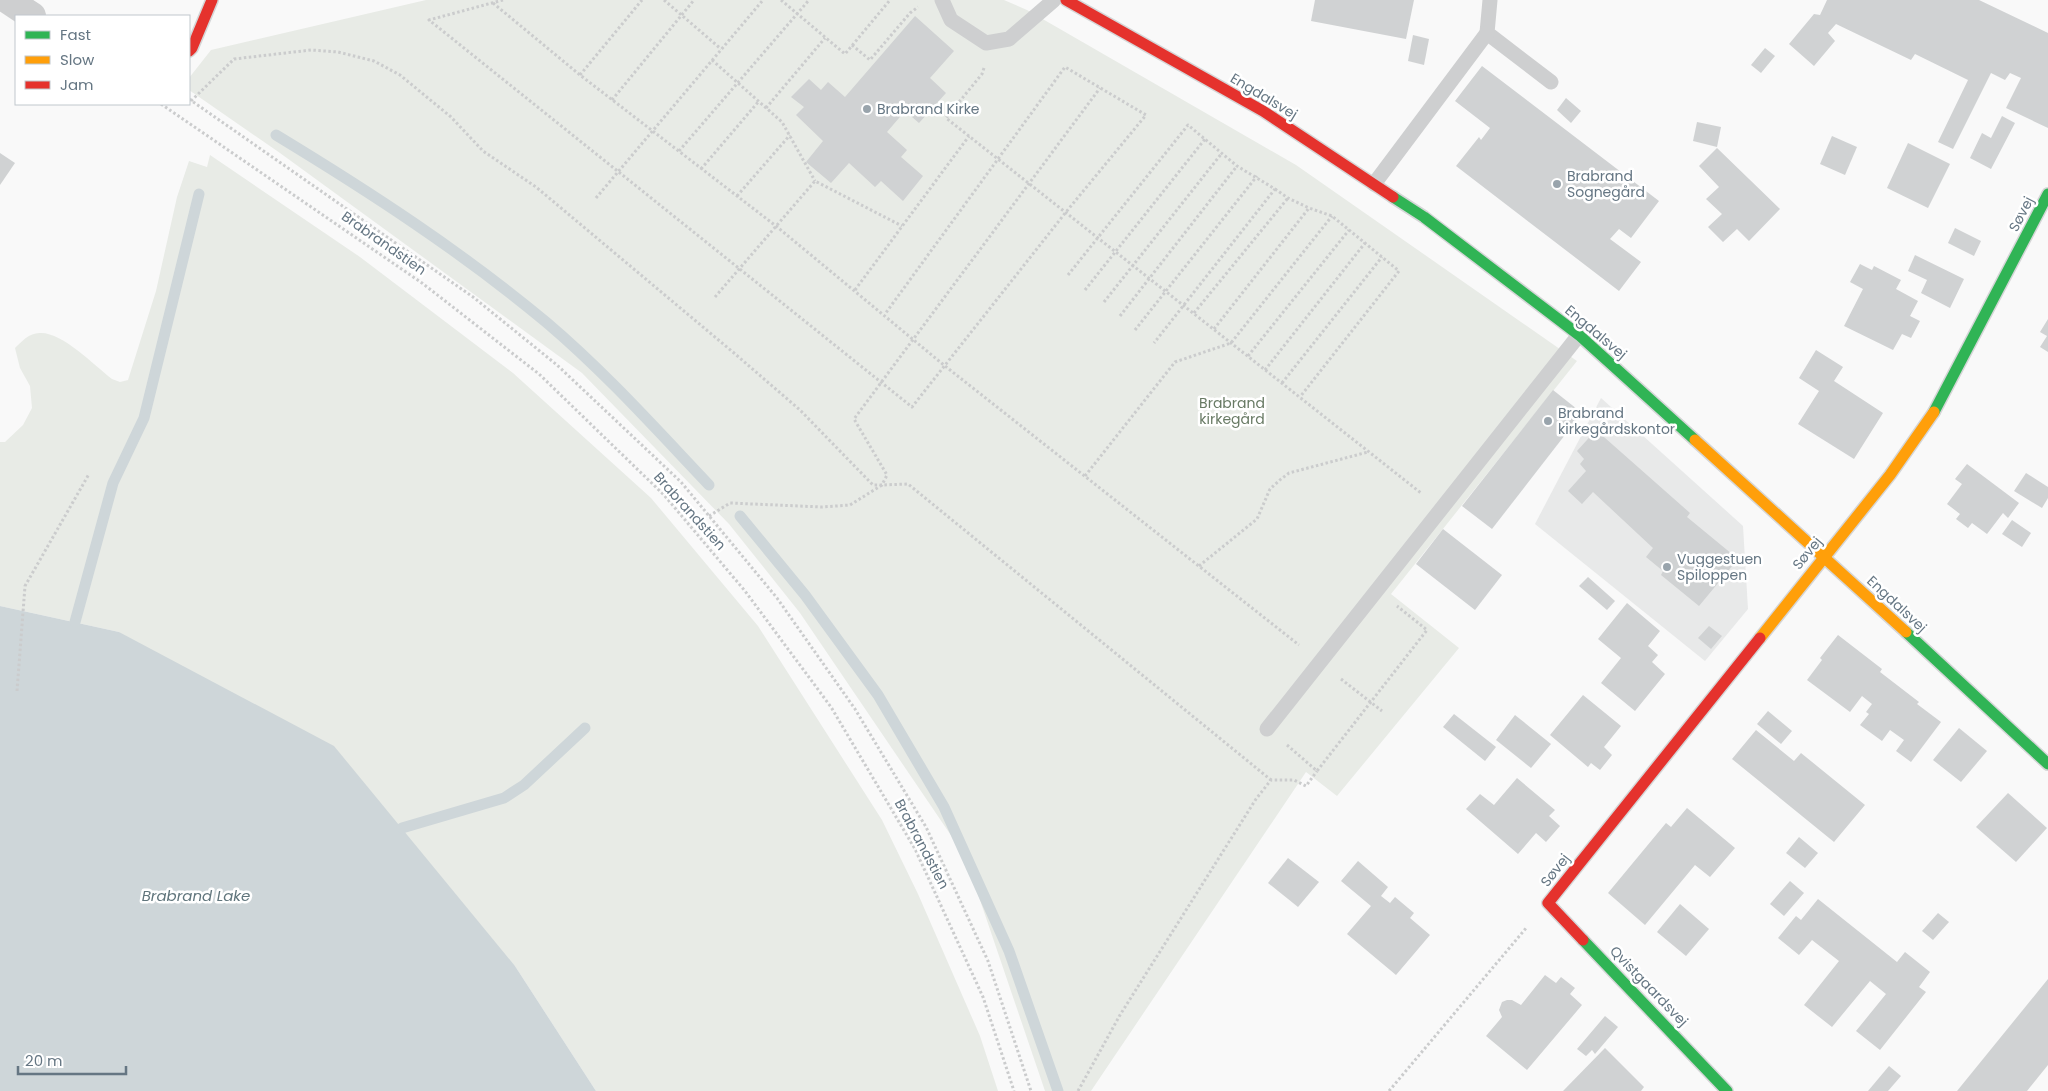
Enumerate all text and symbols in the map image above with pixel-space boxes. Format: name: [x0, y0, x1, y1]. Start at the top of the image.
legend: [15, 15, 190, 105]
text: Fast: [60, 24, 91, 45]
text: Slow: [60, 49, 95, 70]
street label: Engdalsvej: [1227, 68, 1301, 124]
text: Jam: [60, 74, 94, 95]
place label: Brabrand Kirke: [877, 99, 980, 119]
marker: Brabrand Kirke: [861, 103, 873, 115]
place label: Brabrand Sognegård: [1567, 166, 1645, 202]
marker: Brabrand Sognegård: [1551, 178, 1563, 190]
street label: Søvej: [2004, 193, 2038, 235]
street label: Brabrandstien: [338, 206, 430, 280]
street label: Engdalsvej: [1561, 300, 1631, 364]
park label: Brabrand kirkegård: [1199, 393, 1265, 429]
place label: Brabrand kirkegårdskontor: [1558, 403, 1675, 439]
marker: Brabrand kirkegårdskontor: [1542, 415, 1554, 427]
street label: Brabrandstien: [649, 467, 731, 555]
street label: Søvej: [1788, 532, 1826, 574]
place label: Vuggestuen Spiloppen: [1677, 549, 1762, 585]
marker: Vuggestuen Spiloppen: [1661, 561, 1673, 573]
street label: Engdalsvej: [1863, 571, 1931, 637]
street label: Brabrandstien: [890, 795, 954, 893]
street label: Søvej: [1536, 849, 1574, 891]
water label: Brabrand Lake: [142, 885, 250, 906]
street label: Qvistgaardsvej: [1605, 941, 1693, 1031]
scale bar: [18, 1044, 125, 1076]
text: 20 m: [25, 1050, 63, 1071]

